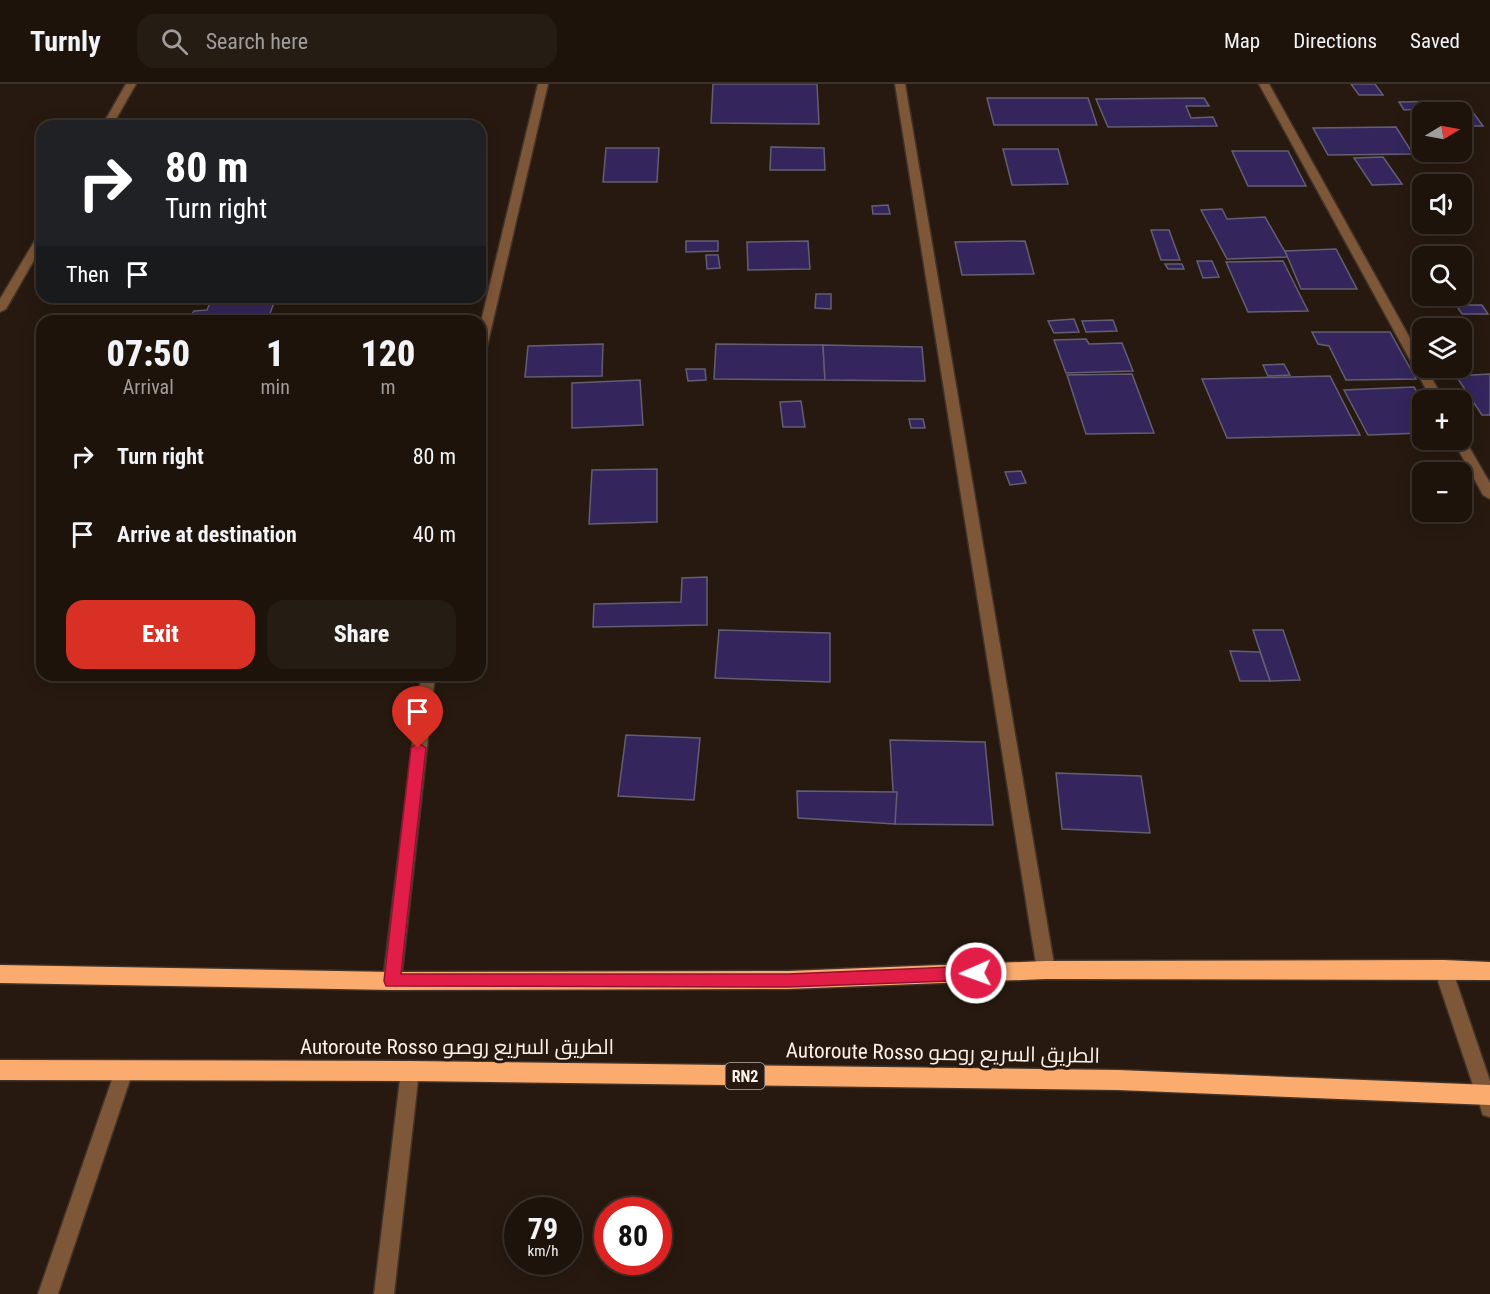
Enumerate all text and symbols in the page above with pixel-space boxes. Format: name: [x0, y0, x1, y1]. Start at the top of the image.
search box: [137, 14, 557, 68]
text: Turnly: [30, 25, 101, 58]
icon: search: [158, 25, 191, 58]
text: Search here: [206, 29, 308, 54]
text: Map: [1224, 29, 1260, 53]
text: Directions: [1293, 29, 1377, 53]
text: Saved: [1410, 29, 1460, 53]
north arrow: [1412, 102, 1472, 162]
map controls: [1412, 102, 1472, 522]
text: 80 m: [165, 143, 248, 192]
icon: right: [66, 144, 144, 222]
button: sound: [1412, 174, 1472, 234]
text: Turn right: [165, 193, 267, 225]
button: search: [1412, 246, 1472, 306]
icon: arrive: [121, 258, 154, 291]
text: Then: [66, 262, 109, 287]
button: layers: [1412, 318, 1472, 378]
text: 07:50: [107, 333, 190, 375]
text: 1: [266, 333, 284, 375]
text: 120: [360, 333, 415, 375]
text: Arrival: [123, 375, 174, 399]
text: min: [261, 375, 290, 399]
text: m: [380, 375, 395, 399]
button: +: [1412, 390, 1472, 450]
icon: right: [66, 440, 99, 473]
text: Turn right: [117, 444, 204, 469]
text: 80 m: [413, 444, 456, 469]
button: −: [1412, 462, 1472, 522]
icon: arrive: [66, 518, 99, 551]
text: Arrive at destination: [117, 522, 297, 547]
text: 40 m: [413, 522, 456, 547]
button: Exit: [66, 600, 255, 669]
button: Share: [267, 600, 456, 669]
pin: [392, 686, 443, 748]
icon: arrive: [401, 695, 434, 728]
position arrow: [944, 941, 1008, 1005]
street label: Autoroute Rosso الطريق السريع روصو: [300, 1035, 614, 1061]
street label: Autoroute Rosso الطريق السريع روصو: [786, 1038, 1100, 1070]
road number: RN2: [726, 1063, 764, 1089]
speed limit sign: 80: [594, 1197, 672, 1275]
text: 79: [528, 1211, 558, 1246]
text: km/h: [528, 1242, 558, 1260]

